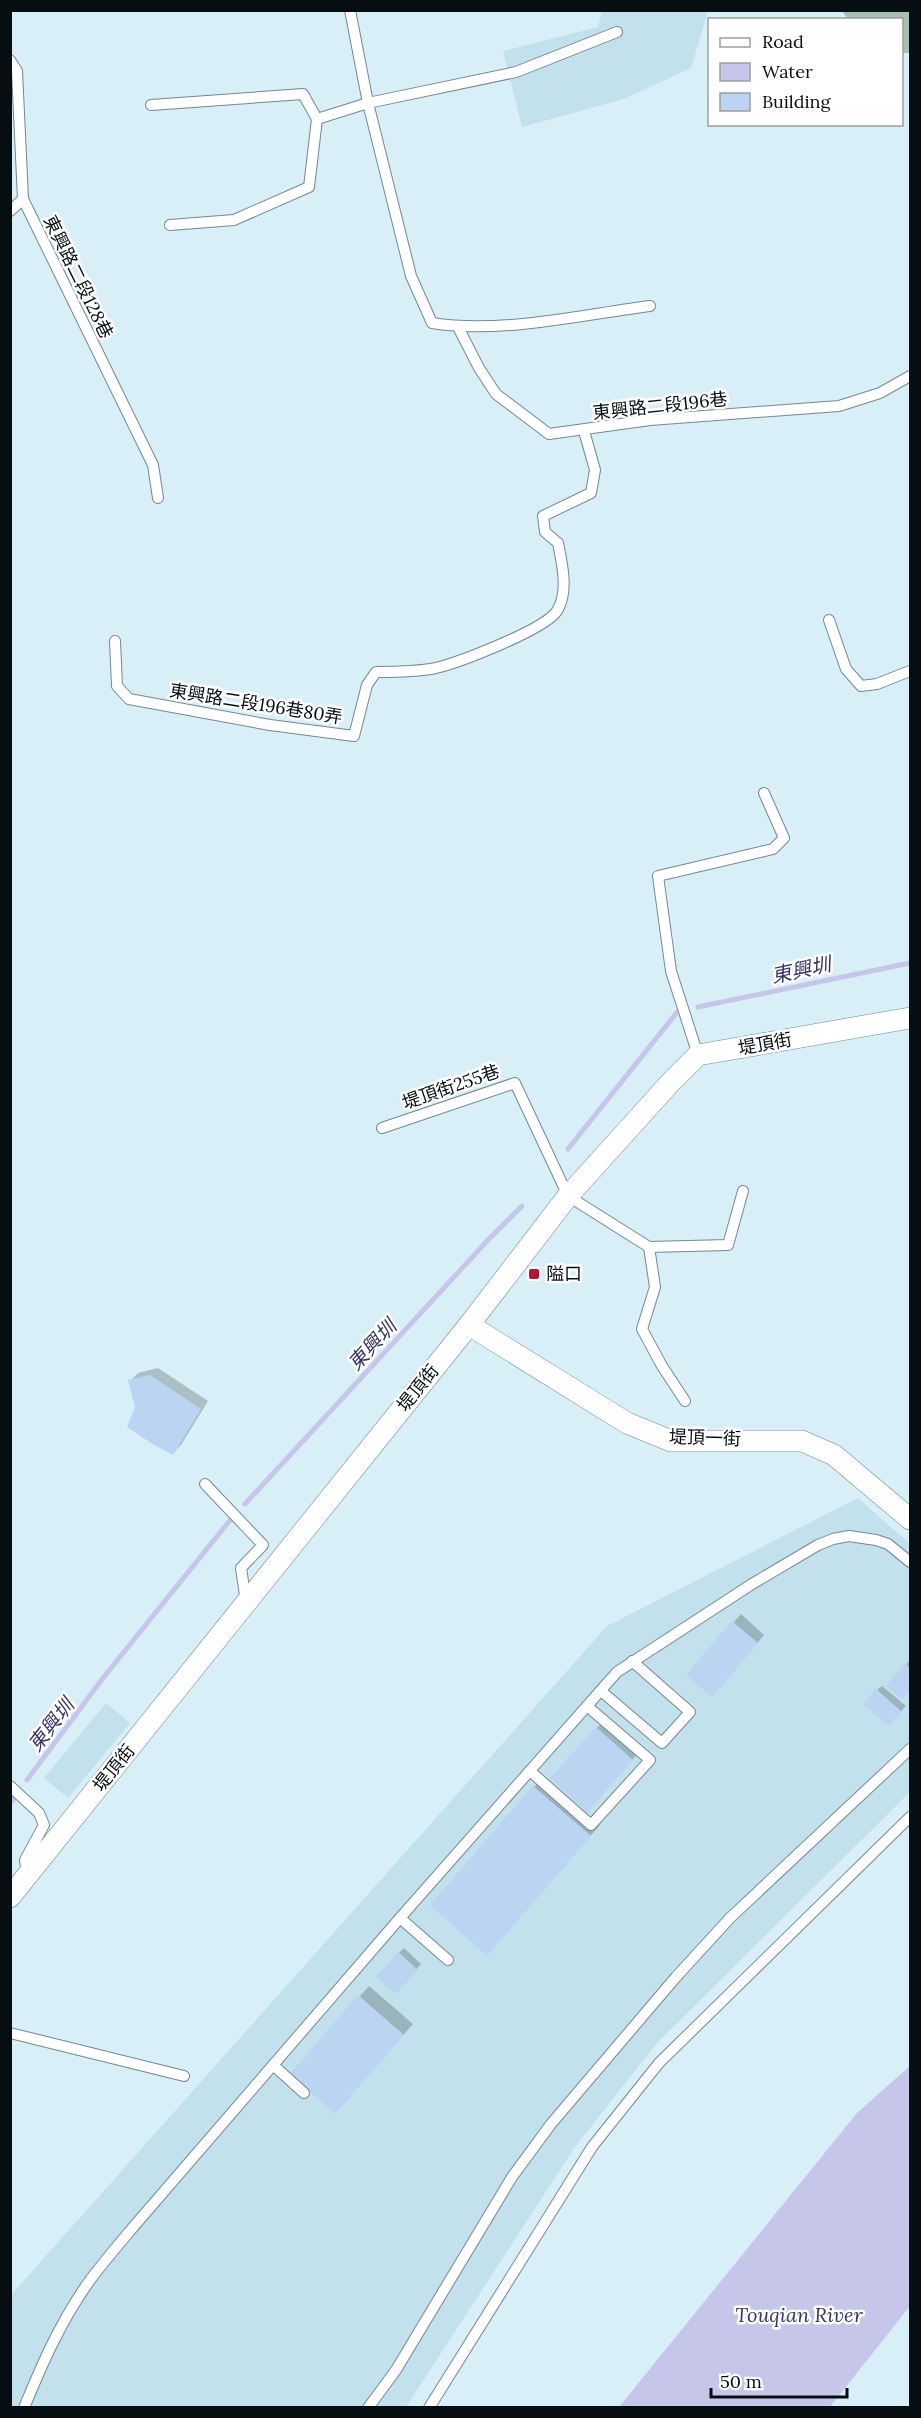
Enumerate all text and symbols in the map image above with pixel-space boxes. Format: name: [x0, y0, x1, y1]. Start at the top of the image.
legend: [708, 18, 903, 126]
text: Road: [762, 30, 804, 53]
text: Water: [762, 60, 813, 83]
text: Building: [762, 90, 832, 113]
street label: 東興路二段128巷: [39, 211, 118, 342]
street label: 東興路二段196巷: [591, 387, 728, 424]
street label: 東興路二段196巷80弄: [168, 678, 344, 729]
water label: 東興圳: [769, 950, 836, 988]
street label: 堤頂街: [736, 1027, 793, 1060]
street label: 堤頂街255巷: [399, 1059, 502, 1114]
place label: 隘口: [546, 1262, 582, 1285]
marker: 隘口: [527, 1267, 541, 1281]
water label: 東興圳: [342, 1312, 403, 1375]
street label: 堤頂街: [392, 1359, 444, 1416]
street label: 堤頂一街: [669, 1425, 741, 1450]
water label: 東興圳: [22, 1691, 81, 1756]
street label: 堤頂街: [88, 1739, 140, 1796]
water label: Touqian River: [735, 2302, 864, 2327]
scale bar: [711, 2361, 848, 2399]
text: 50 m: [720, 2370, 762, 2393]

